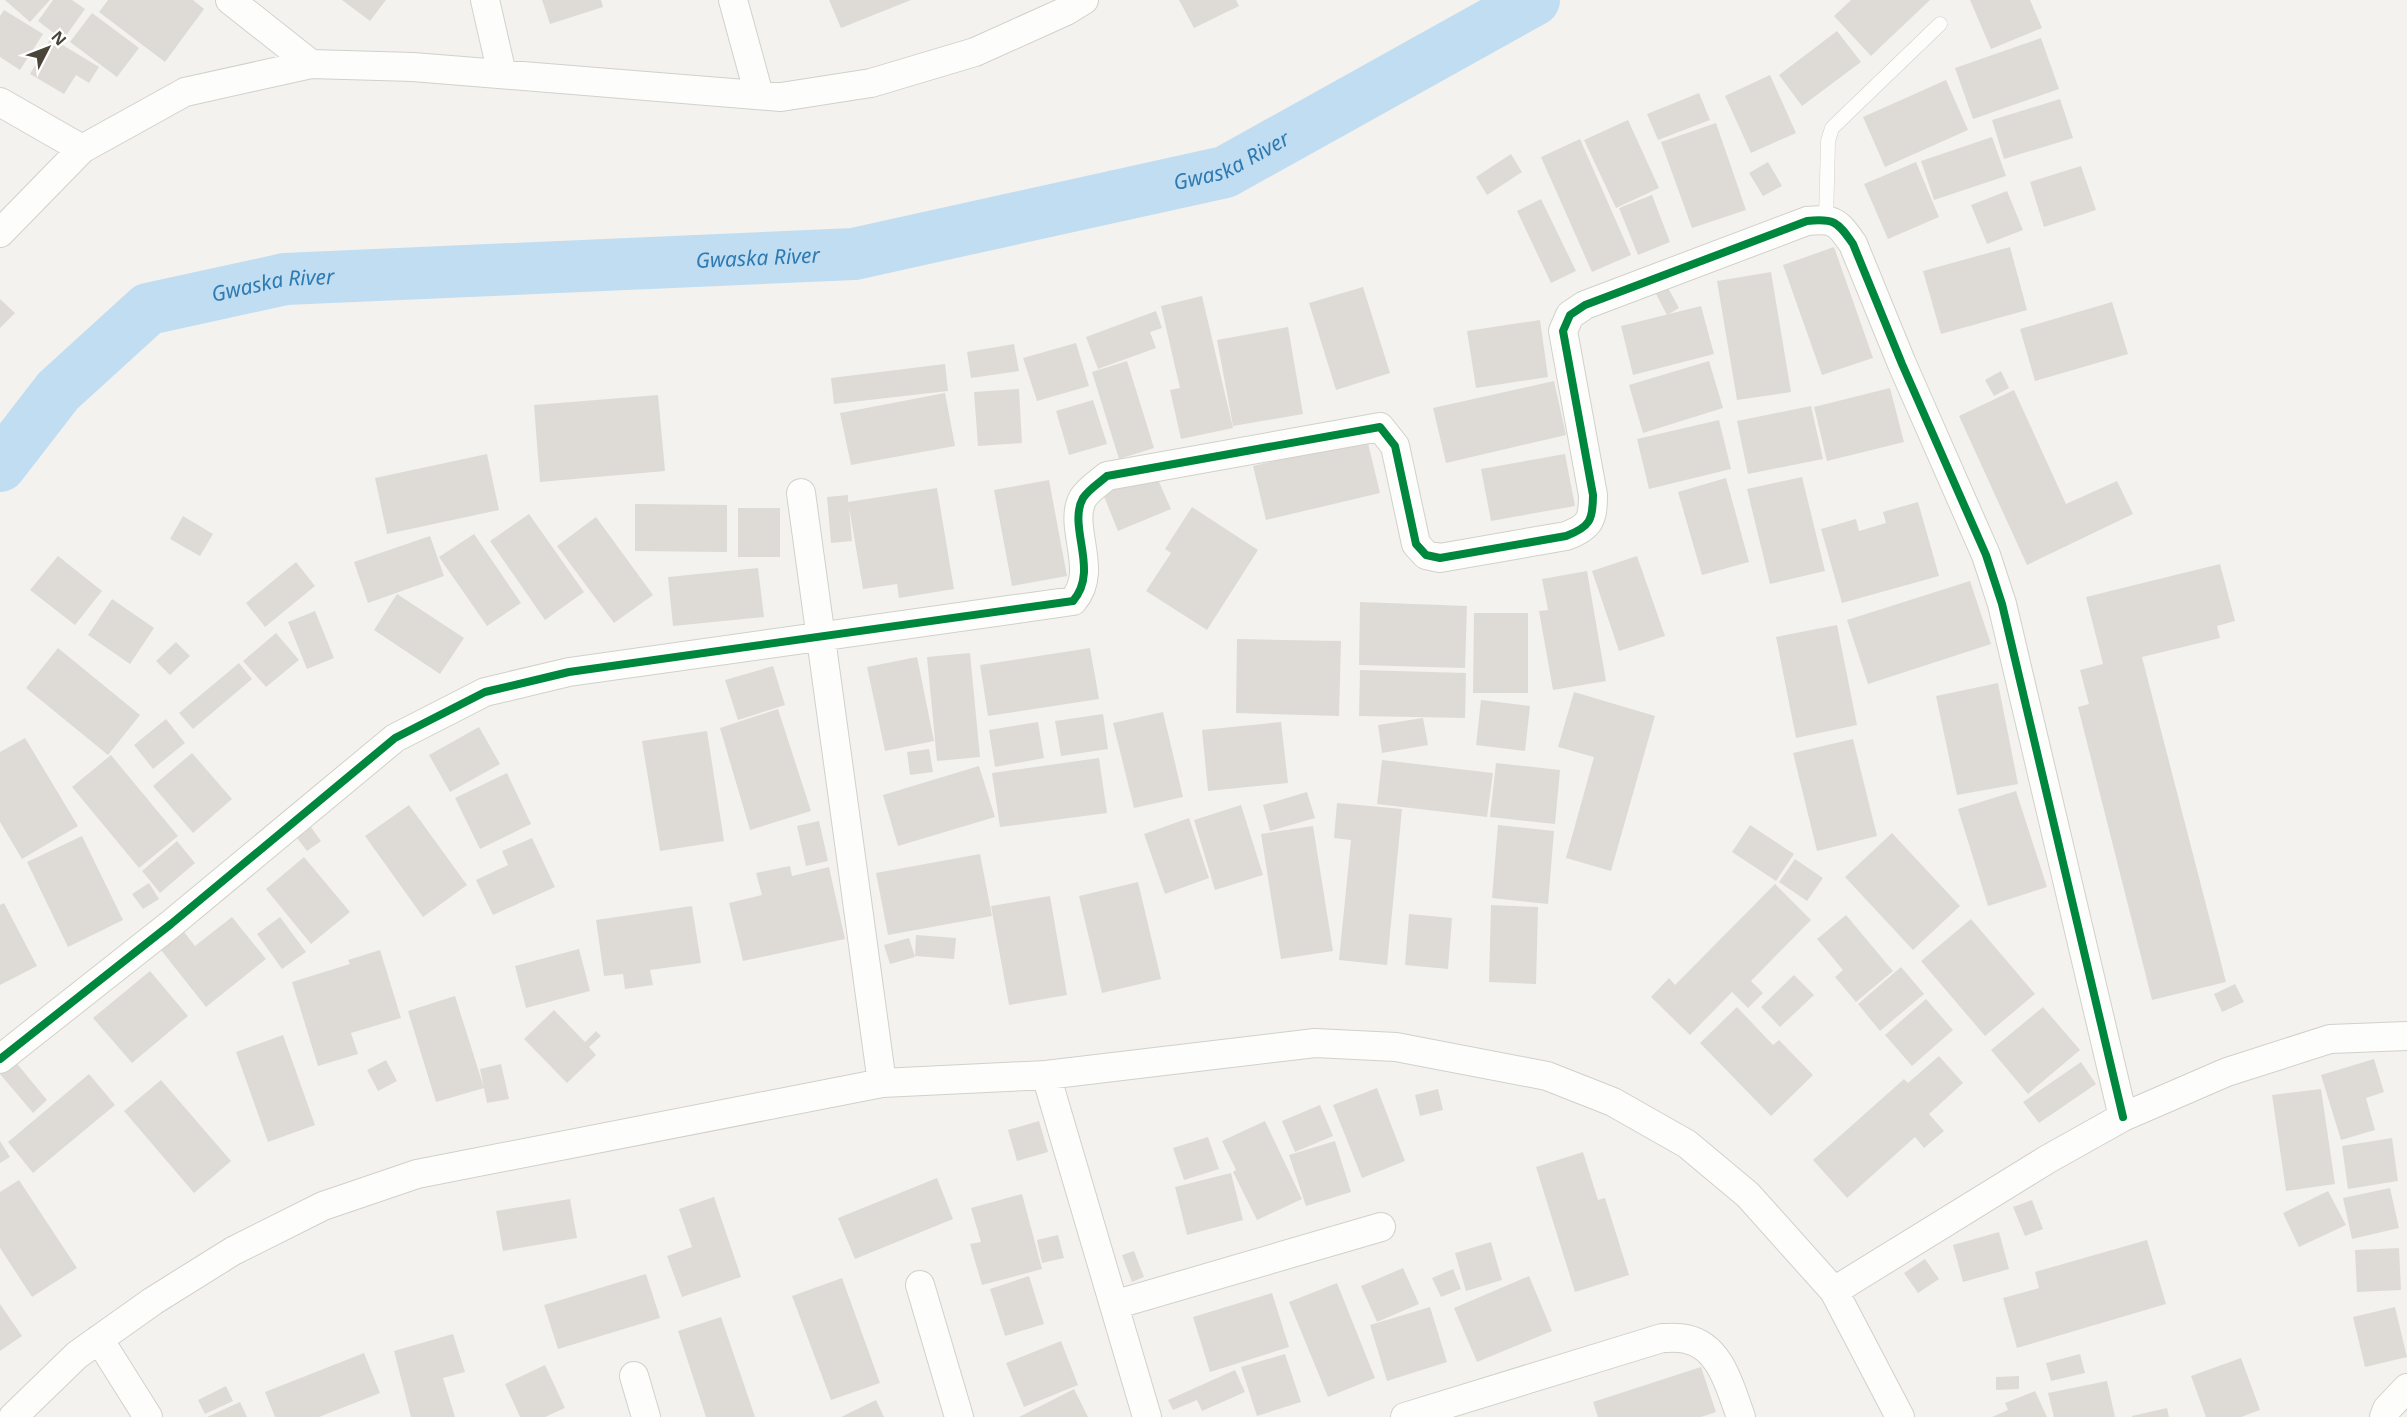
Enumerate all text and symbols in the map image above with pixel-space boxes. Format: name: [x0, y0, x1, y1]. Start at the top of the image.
north arrow: [18, 18, 78, 78]
text: N: [47, 26, 72, 50]
water label: Gwaska River: [1170, 123, 1296, 196]
water label: Gwaska River: [695, 240, 822, 274]
water label: Gwaska River: [209, 262, 337, 308]

